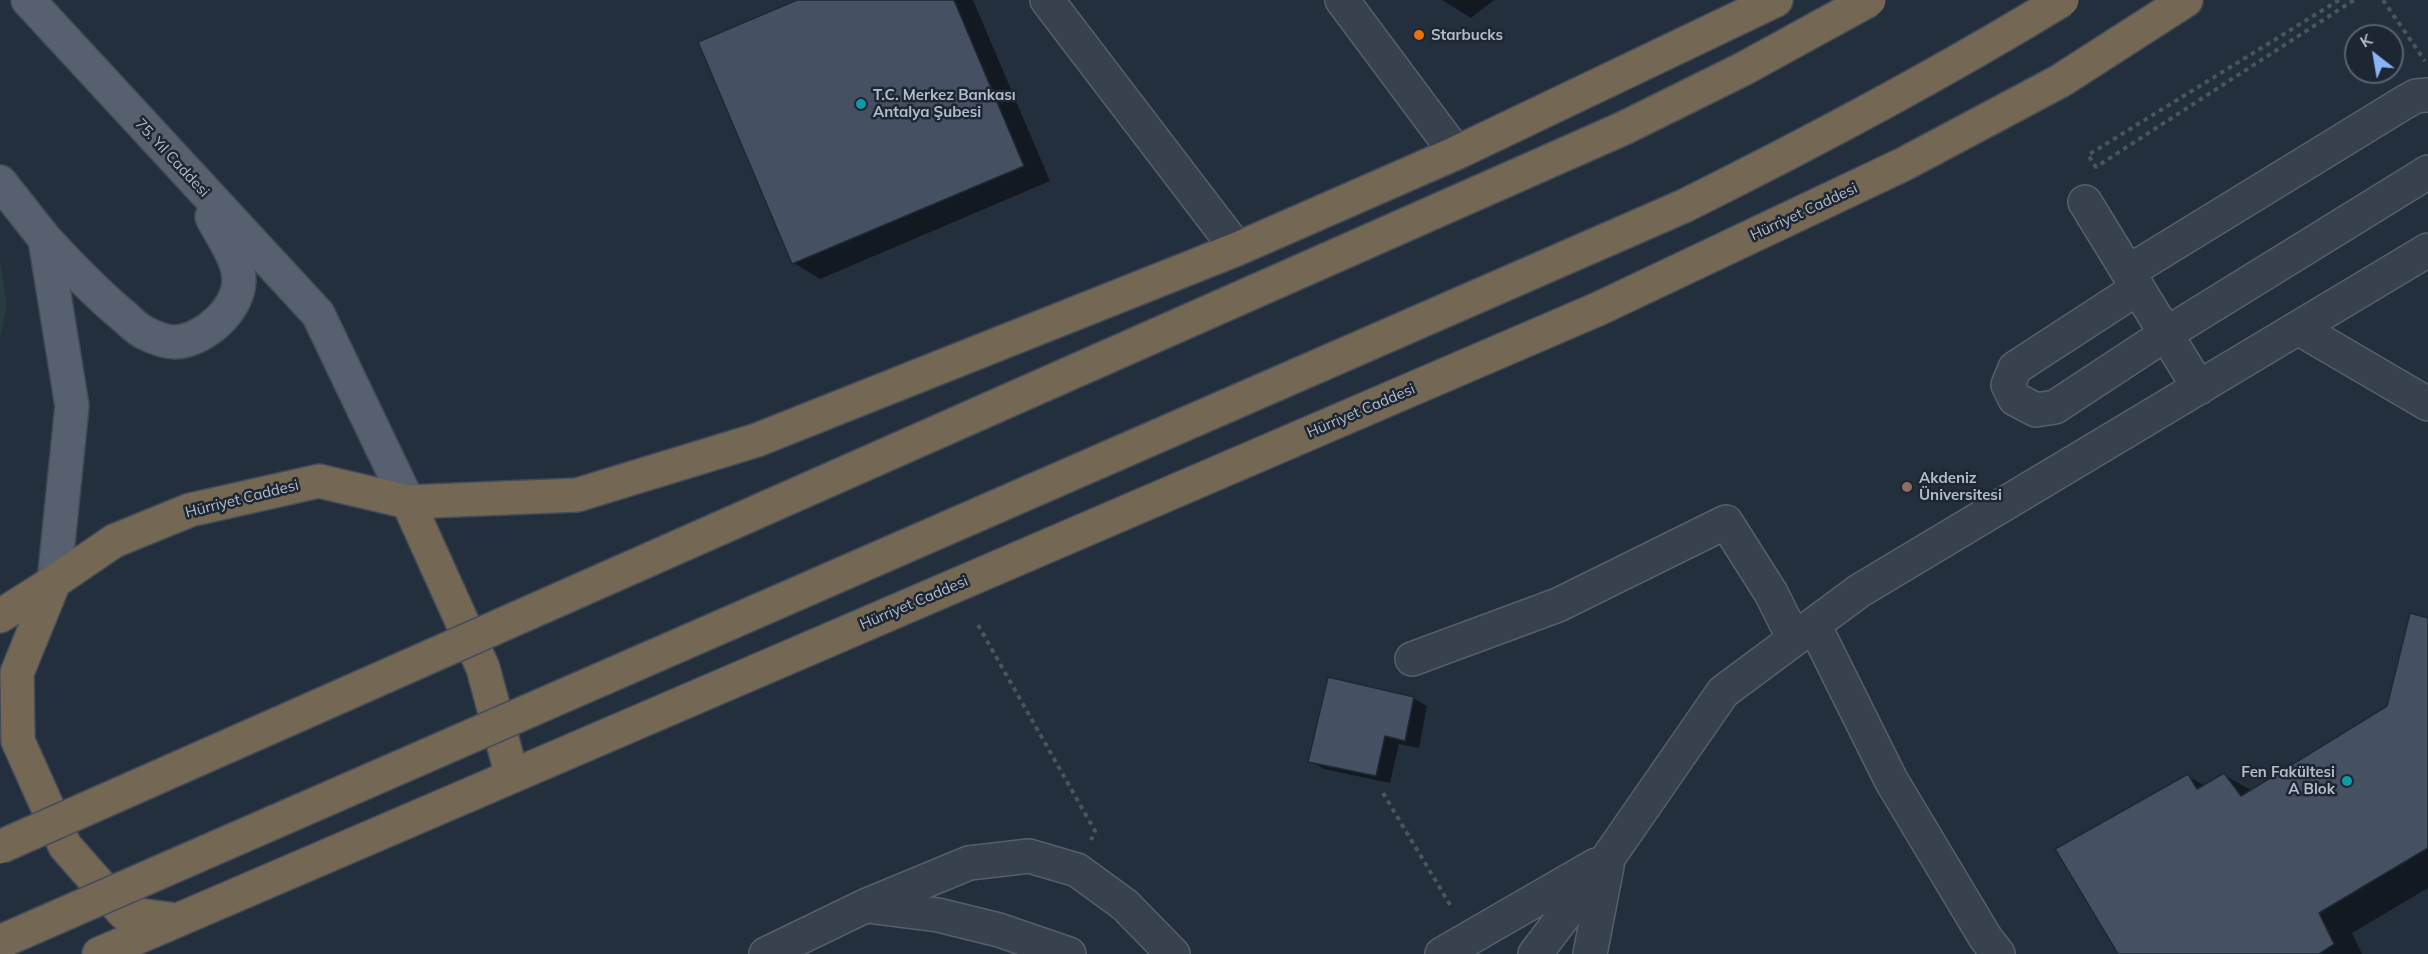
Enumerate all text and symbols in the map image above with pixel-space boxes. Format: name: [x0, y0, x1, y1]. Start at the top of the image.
north arrow: [2344, 24, 2404, 84]
place label: Starbucks: [1431, 26, 1503, 44]
marker: Starbucks: [1412, 28, 1426, 42]
text: K: [2356, 29, 2375, 52]
place label: T.C. Merkez Bankası Antalya Şubesi: [873, 86, 1016, 121]
marker: T.C. Merkez Bankası Antalya Şubesi: [854, 97, 868, 111]
street label: 75. Yıl Caddesi: [131, 115, 213, 201]
street label: Hürriyet Caddesi: [1748, 179, 1860, 245]
street label: Hürriyet Caddesi: [1304, 380, 1418, 442]
place label: Akdeniz Üniversitesi: [1919, 469, 2002, 504]
street label: Hürriyet Caddesi: [184, 476, 300, 522]
marker: Akdeniz Üniversitesi: [1900, 480, 1914, 494]
street label: Hürriyet Caddesi: [857, 572, 971, 634]
place label: Fen Fakültesi A Blok: [2241, 763, 2335, 798]
marker: Fen Fakültesi A Blok: [2340, 774, 2354, 788]

